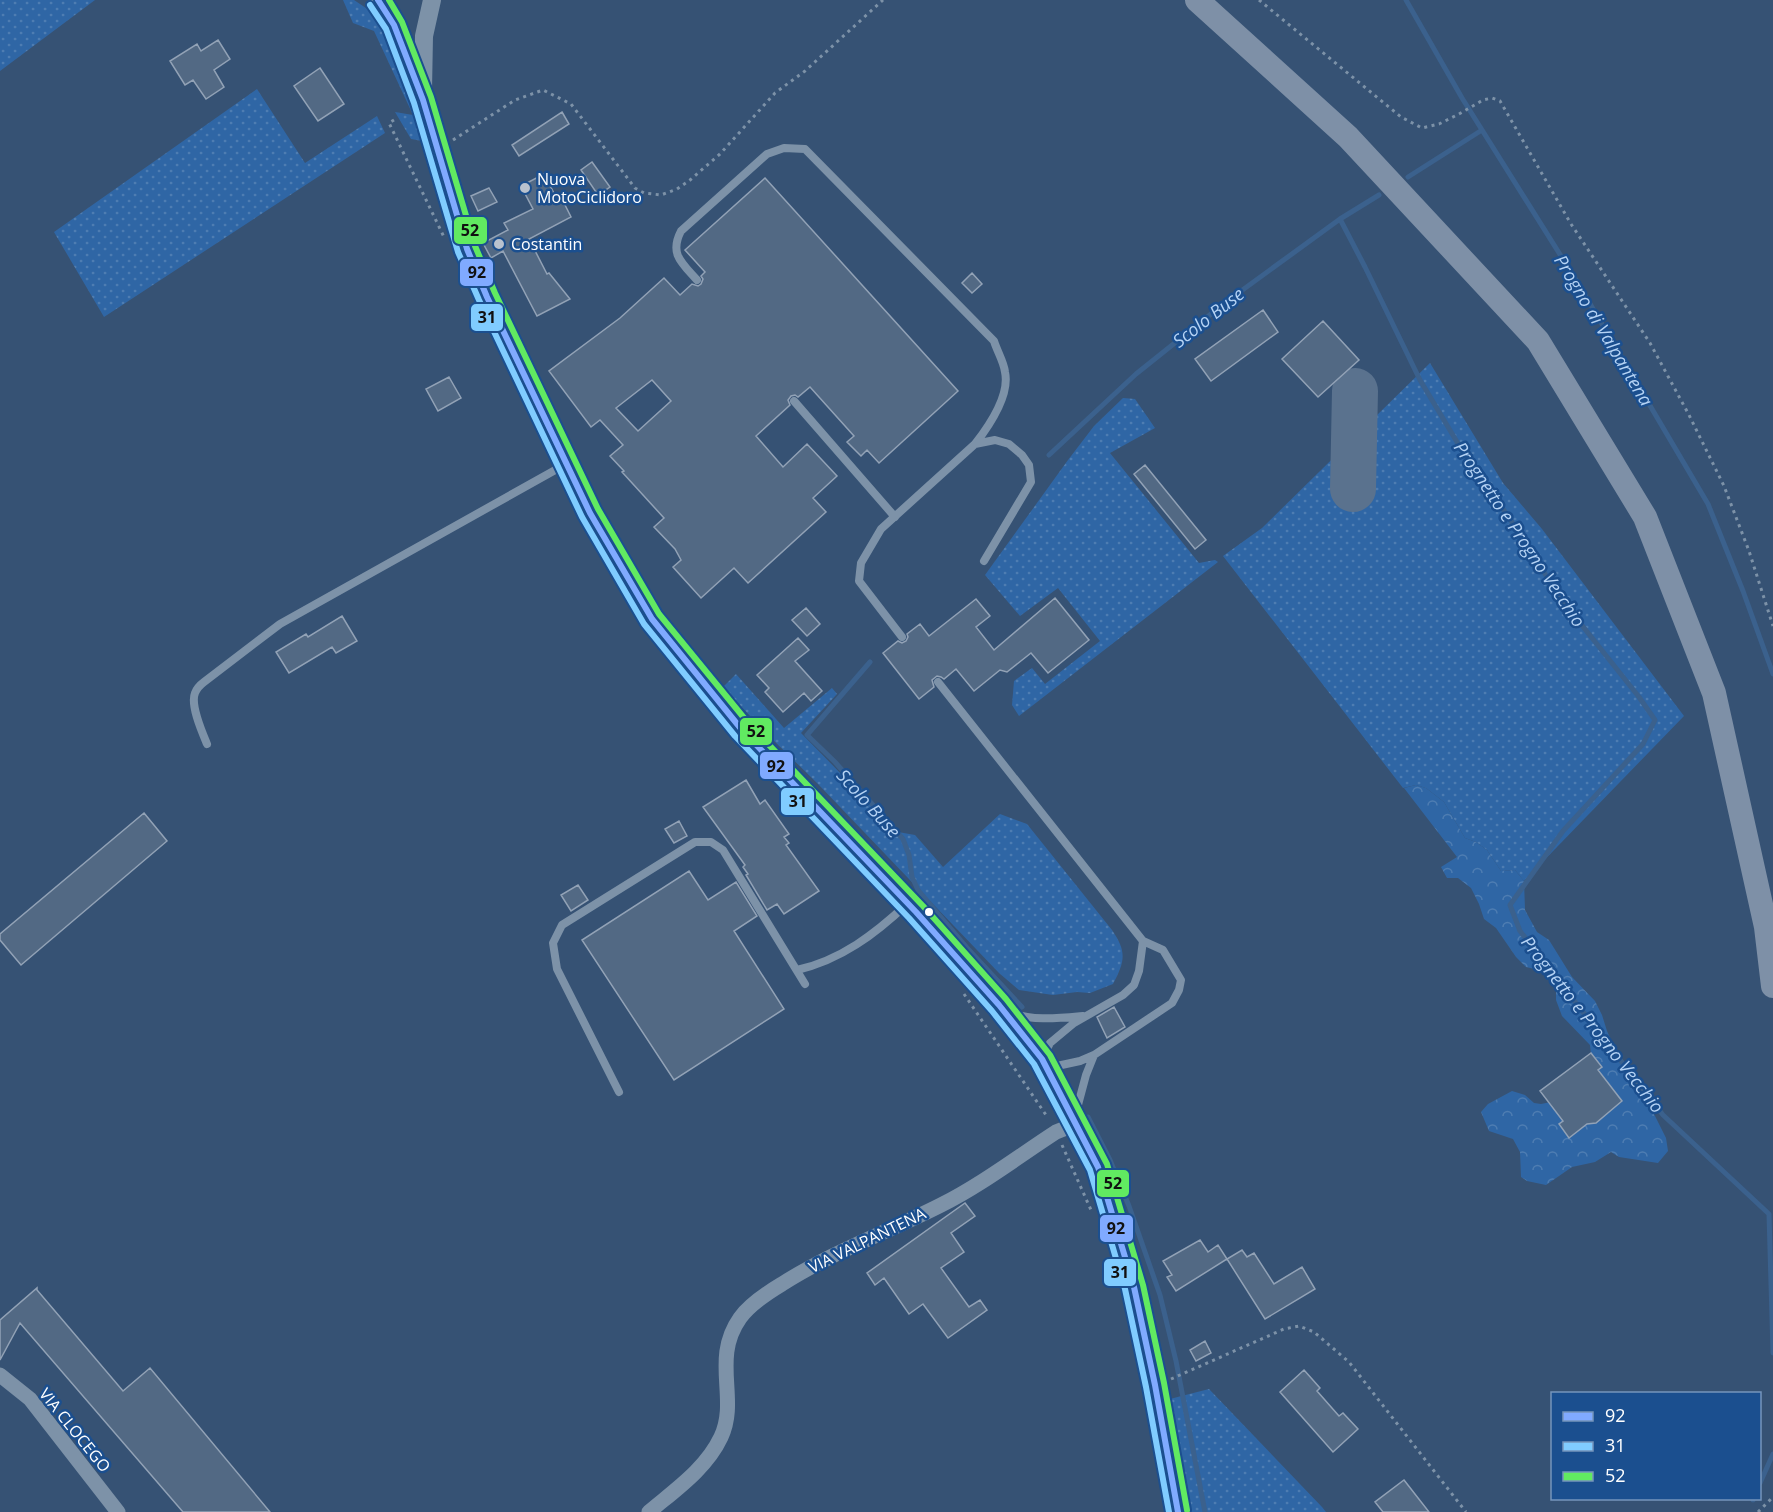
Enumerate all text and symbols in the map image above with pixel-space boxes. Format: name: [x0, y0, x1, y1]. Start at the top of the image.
place label: Nuova MotoCiclidoro: [537, 168, 642, 208]
marker: Nuova MotoCiclidoro: [518, 181, 532, 195]
line badge: 52: [453, 216, 488, 245]
text: 52: [461, 219, 479, 241]
place label: Costantin: [511, 233, 582, 255]
marker: Costantin: [492, 237, 506, 251]
water label: Progno di Valpantena: [1549, 250, 1659, 410]
line badge: 92: [459, 258, 494, 287]
text: 92: [468, 261, 486, 283]
water label: Scolo Buse: [1167, 281, 1249, 353]
line badge: 31: [470, 303, 504, 332]
text: 31: [478, 306, 496, 328]
water label: Prognetto e Progno Vecchio: [1449, 437, 1591, 631]
line badge: 52: [739, 717, 773, 746]
text: 52: [747, 720, 765, 742]
line badge: 92: [759, 751, 794, 780]
text: 92: [767, 755, 785, 777]
water label: Scolo Buse: [832, 764, 906, 842]
line badge: 31: [780, 787, 815, 816]
text: 31: [789, 790, 807, 812]
unlabelled marker: [923, 906, 935, 918]
water label: Prognetto e Progno Vecchio: [1516, 930, 1670, 1118]
line badge: 52: [1096, 1169, 1130, 1198]
text: 52: [1104, 1172, 1122, 1194]
street label: VIA VALPANTENA: [805, 1202, 930, 1278]
line badge: 92: [1099, 1214, 1134, 1243]
text: 92: [1107, 1217, 1125, 1239]
line badge: 31: [1103, 1258, 1137, 1287]
text: 31: [1111, 1261, 1129, 1283]
street label: VIA CLOCEGO: [34, 1383, 116, 1477]
legend: [1551, 1392, 1761, 1500]
text: 92: [1605, 1403, 1626, 1427]
text: 31: [1605, 1433, 1626, 1457]
text: 52: [1605, 1463, 1626, 1487]

